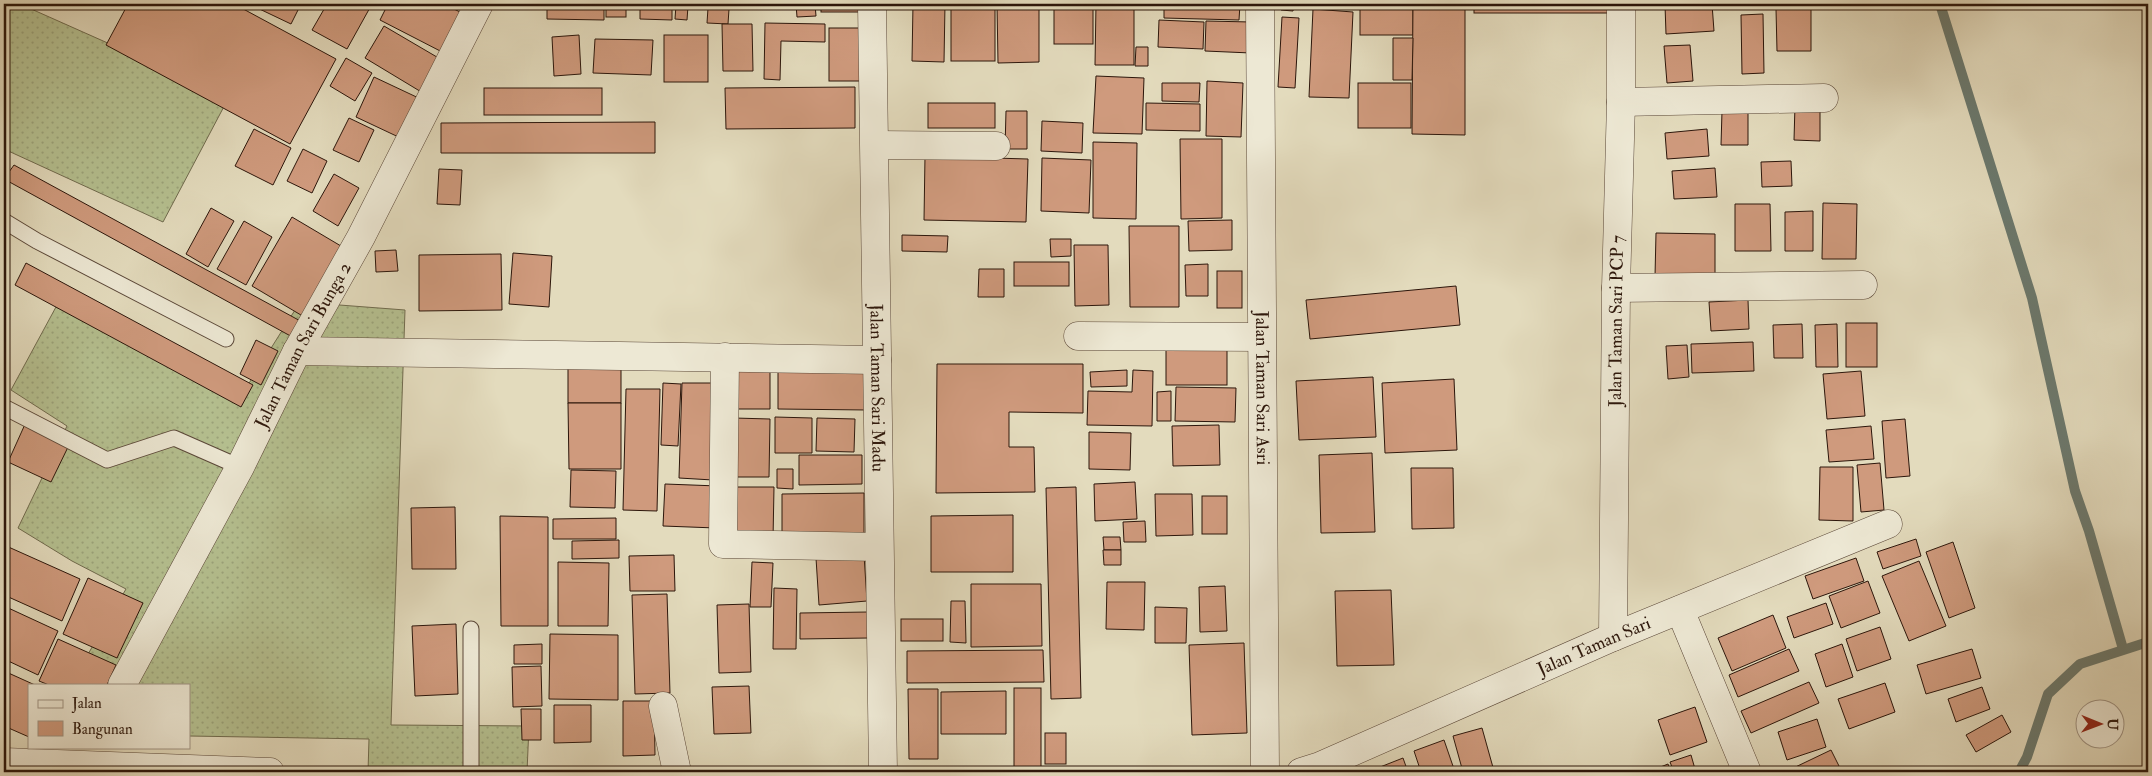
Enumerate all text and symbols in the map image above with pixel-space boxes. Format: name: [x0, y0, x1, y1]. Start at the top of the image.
street label: Jalan Taman Sari PCP 7: [1604, 235, 1629, 408]
street label: Jalan Taman Sari Bunga 2: [249, 258, 357, 433]
street label: Jalan Taman Sari Madu: [864, 303, 890, 472]
street label: Jalan Taman Sari Asri: [1250, 310, 1274, 466]
street label: Jalan Taman Sari: [1533, 612, 1654, 681]
legend: [28, 684, 190, 748]
text: Jalan: [71, 694, 102, 714]
north arrow: [2074, 698, 2124, 748]
text: U: [2104, 718, 2121, 730]
text: Bangunan: [72, 720, 133, 739]

